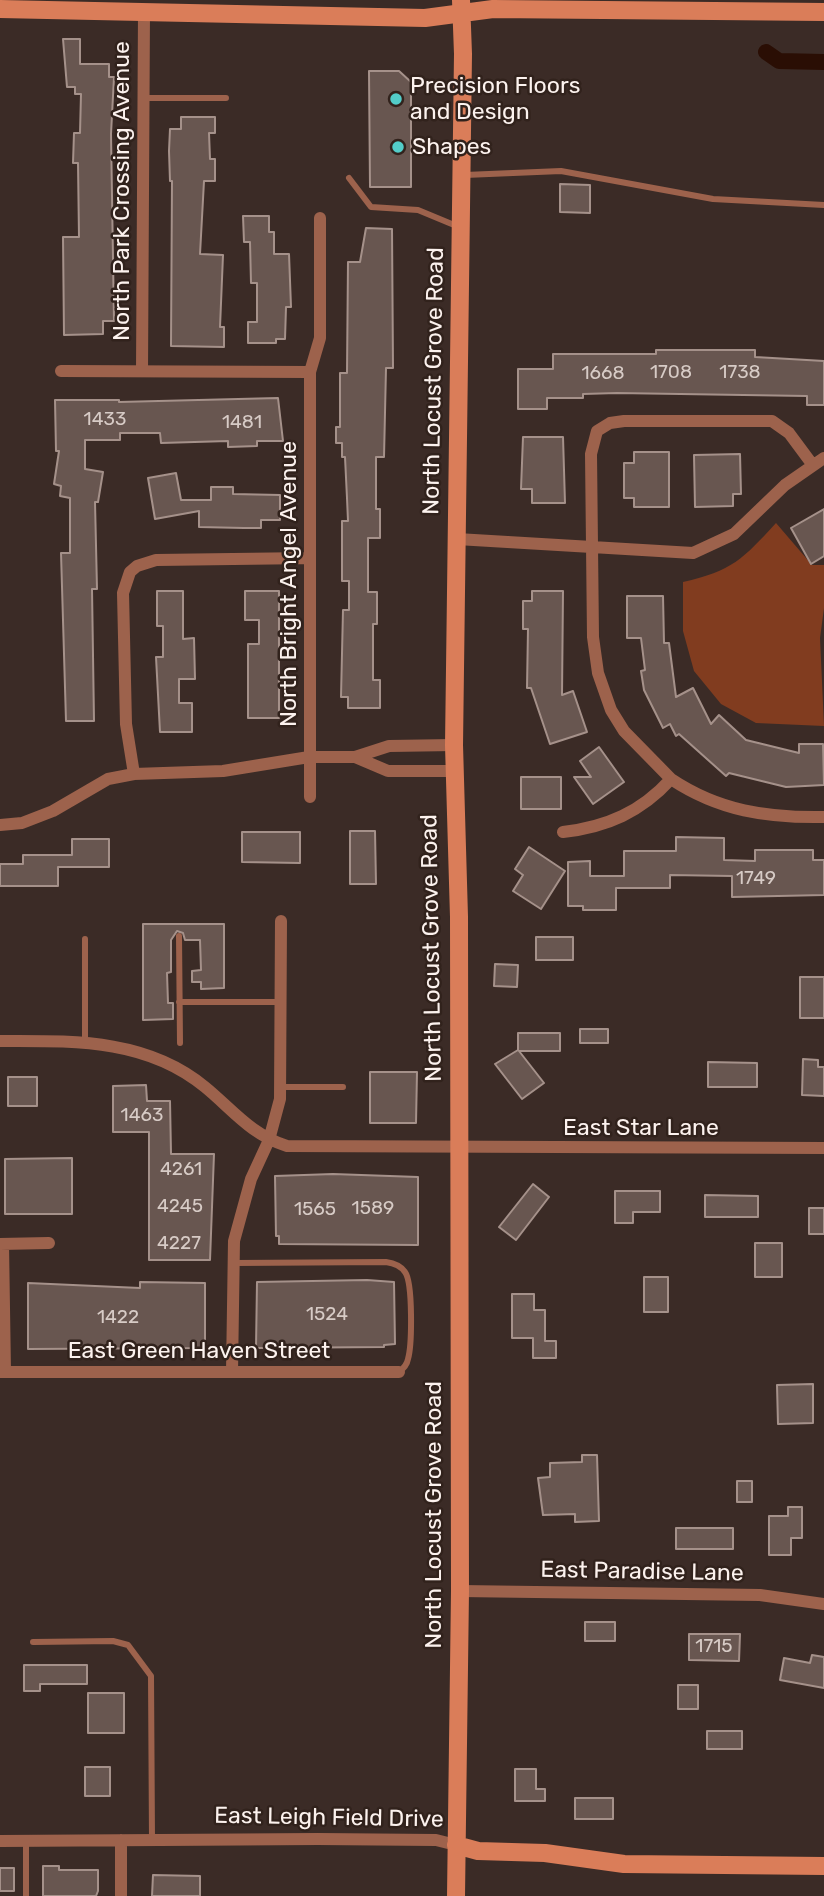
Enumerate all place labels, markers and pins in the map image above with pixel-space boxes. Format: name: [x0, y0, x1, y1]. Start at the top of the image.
place label: Precision Floors and Design: [410, 72, 580, 126]
marker: Precision Floors and Design: [388, 91, 404, 107]
place label: Shapes: [412, 133, 491, 161]
marker: Shapes: [390, 139, 406, 155]

